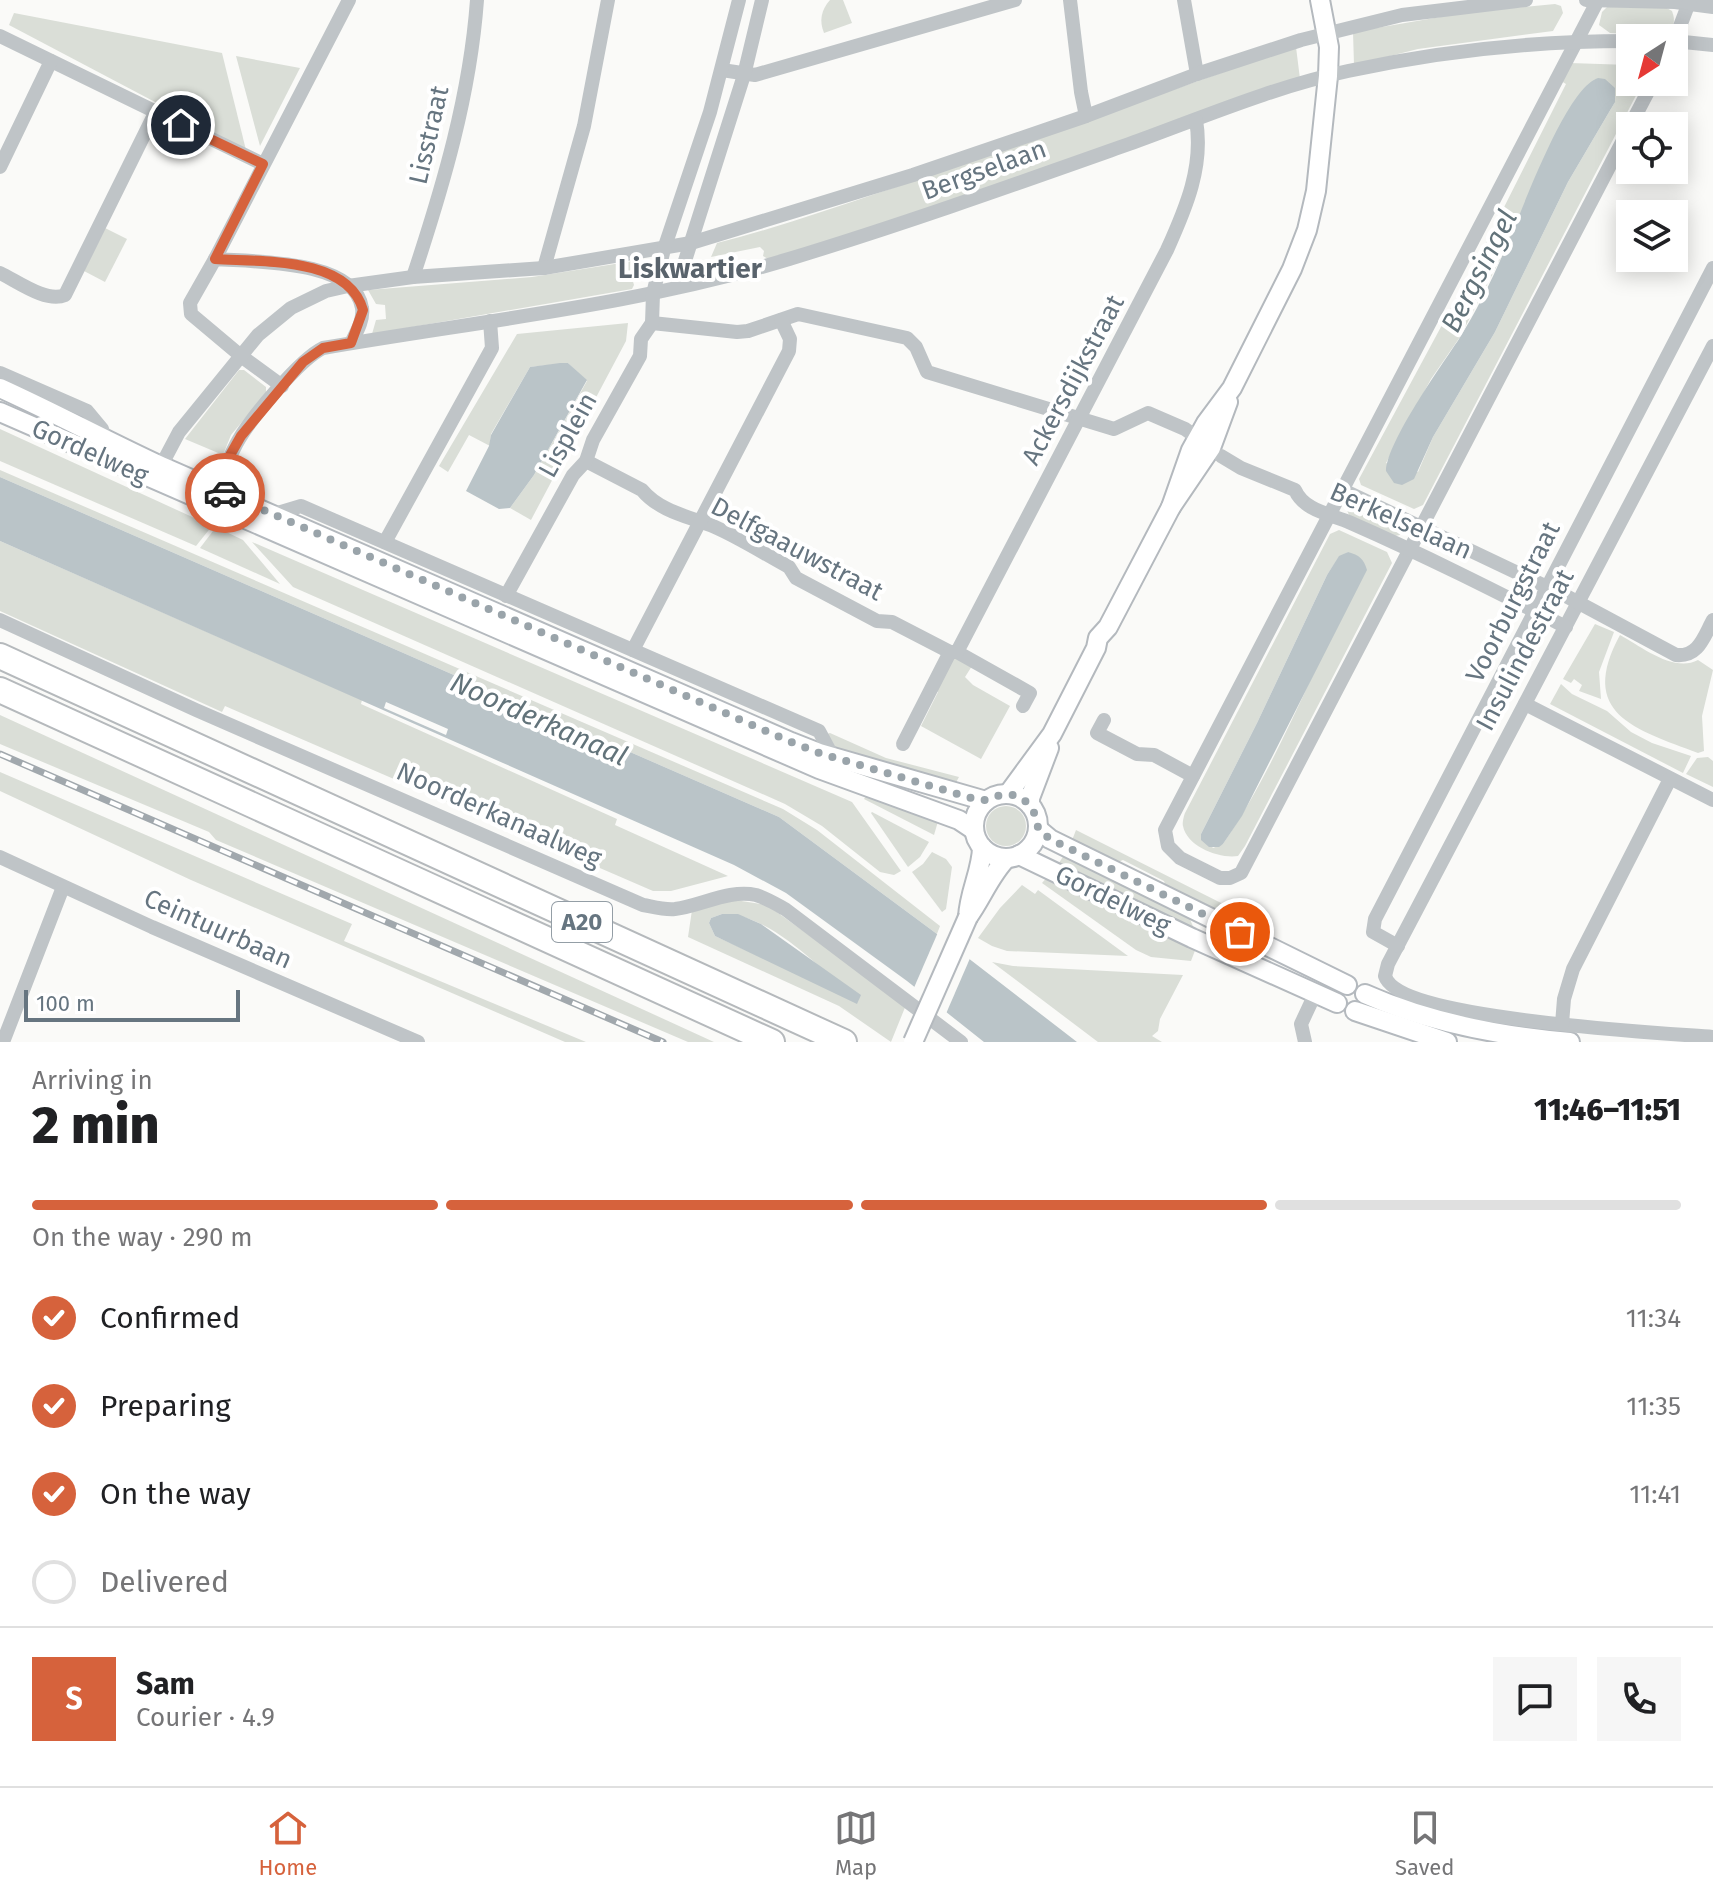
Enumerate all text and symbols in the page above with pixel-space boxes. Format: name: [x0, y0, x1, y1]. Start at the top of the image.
north arrow: [1616, 24, 1688, 96]
map controls: [1616, 24, 1688, 272]
street label: Lisstraat: [403, 82, 456, 187]
pin: [147, 91, 215, 159]
icon: home: [159, 103, 203, 147]
button: locate: [1616, 112, 1688, 184]
street label: Bergselaan: [918, 133, 1050, 207]
button: layers: [1616, 200, 1688, 272]
water label: Bergsingel: [1434, 204, 1524, 338]
district label: Liskwartier: [618, 252, 763, 285]
street label: Ackersdijkstraat: [1015, 289, 1131, 470]
street label: Lisplein: [532, 387, 604, 483]
street label: Gordelweg: [27, 413, 154, 492]
courier: [185, 453, 265, 533]
icon: car: [203, 471, 247, 515]
street label: Berkelselaan: [1325, 476, 1477, 566]
street label: Delfgaauwstraat: [706, 491, 889, 608]
street label: Voorburgstraat: [1459, 516, 1567, 687]
street label: Insulindestraat: [1469, 563, 1581, 736]
water label: Noorderkanaal: [445, 665, 633, 773]
street label: Noorderkanaalweg: [392, 756, 607, 874]
street label: Gordelweg: [1050, 859, 1176, 941]
street label: Ceintuurbaan: [139, 882, 297, 976]
pin: [1206, 898, 1274, 966]
road number: A20: [552, 902, 612, 942]
icon: bag: [1218, 910, 1262, 954]
scale bar: [24, 986, 240, 1022]
text: 100 m: [36, 990, 95, 1017]
text: Arriving in: [32, 1065, 153, 1096]
text: 11:46–11:51: [1534, 1092, 1681, 1128]
text: 2 min: [32, 1094, 159, 1157]
text: On the way · 290 m: [32, 1222, 253, 1253]
icon: check: [32, 1296, 76, 1340]
text: Confirmed: [100, 1300, 240, 1336]
text: 11:34: [1626, 1303, 1681, 1334]
icon: check: [32, 1384, 76, 1428]
text: Preparing: [100, 1388, 231, 1424]
text: 11:35: [1626, 1391, 1681, 1422]
icon: check: [32, 1472, 76, 1516]
text: On the way: [100, 1476, 251, 1512]
text: 11:41: [1629, 1479, 1681, 1510]
text: Delivered: [100, 1564, 229, 1600]
button: chat: [1493, 1657, 1577, 1741]
button: phone: [1597, 1657, 1681, 1741]
text: Sam: [136, 1666, 195, 1702]
text: S: [65, 1681, 83, 1717]
text: Courier · 4.9: [136, 1702, 275, 1733]
tab: Home: [258, 1806, 317, 1881]
tab: Map: [834, 1806, 878, 1881]
tab: Saved: [1395, 1806, 1455, 1881]

